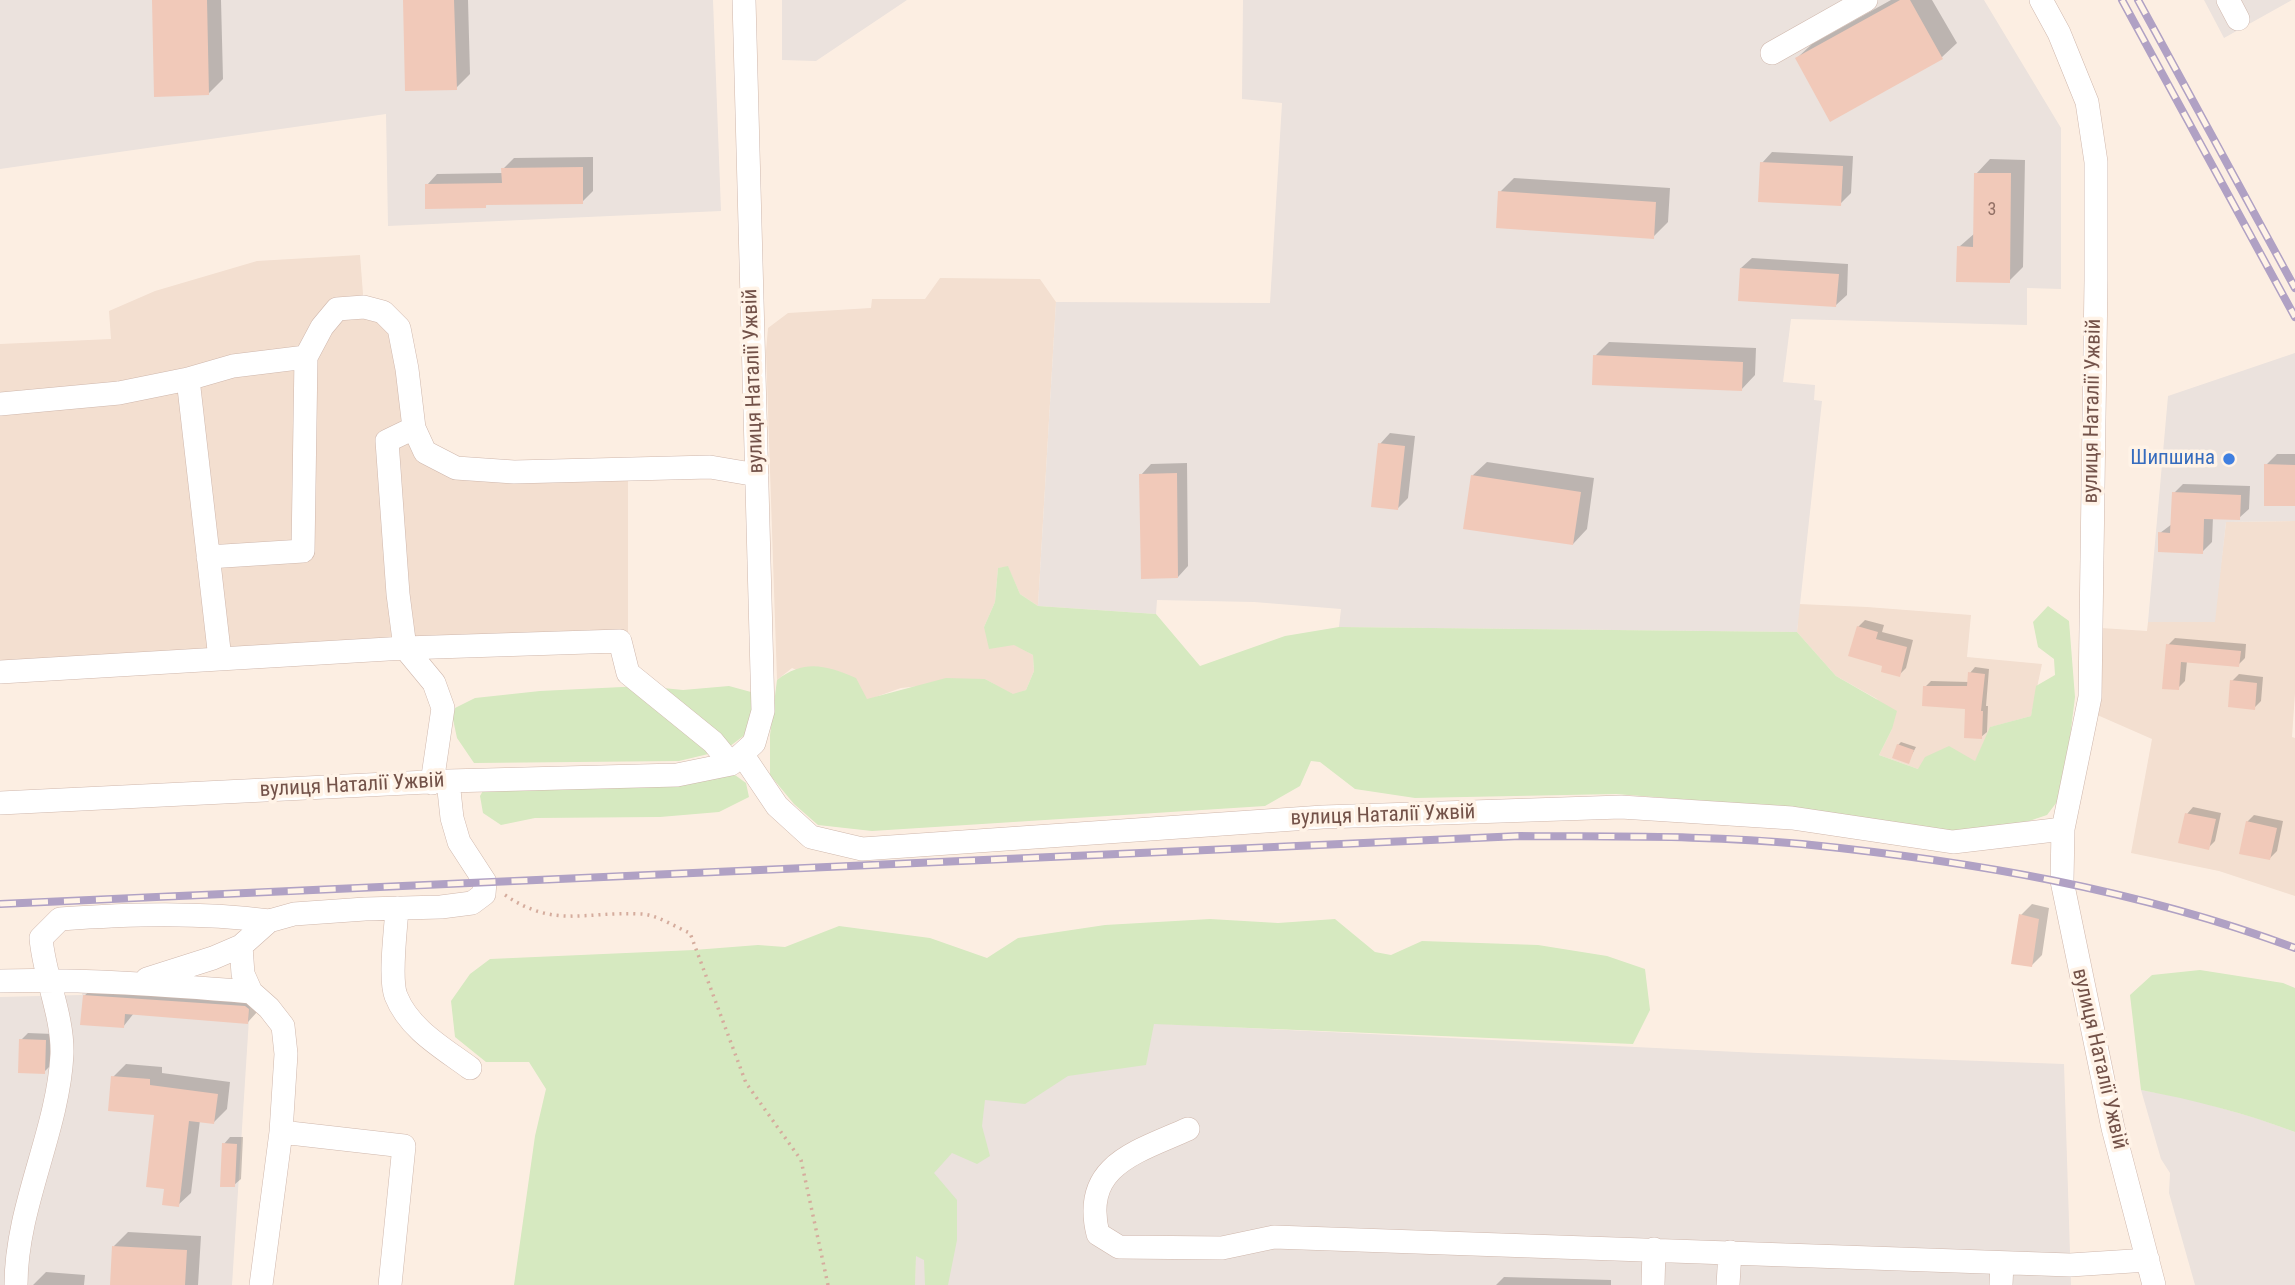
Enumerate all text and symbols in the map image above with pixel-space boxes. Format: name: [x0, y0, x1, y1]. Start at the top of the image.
house number: 3: [1988, 199, 1996, 221]
street label: вулиця Наталії Ужвій: [738, 288, 770, 474]
street label: вулиця Наталії Ужвій: [2079, 318, 2107, 504]
place label: Шипшина: [2130, 446, 2215, 472]
marker: Шипшина: [2221, 451, 2237, 467]
street label: вулиця Наталії Ужвій: [259, 769, 445, 803]
street label: вулиця Наталії Ужвій: [1290, 800, 1476, 832]
street label: вулиця Наталії Ужвій: [2066, 966, 2132, 1152]

